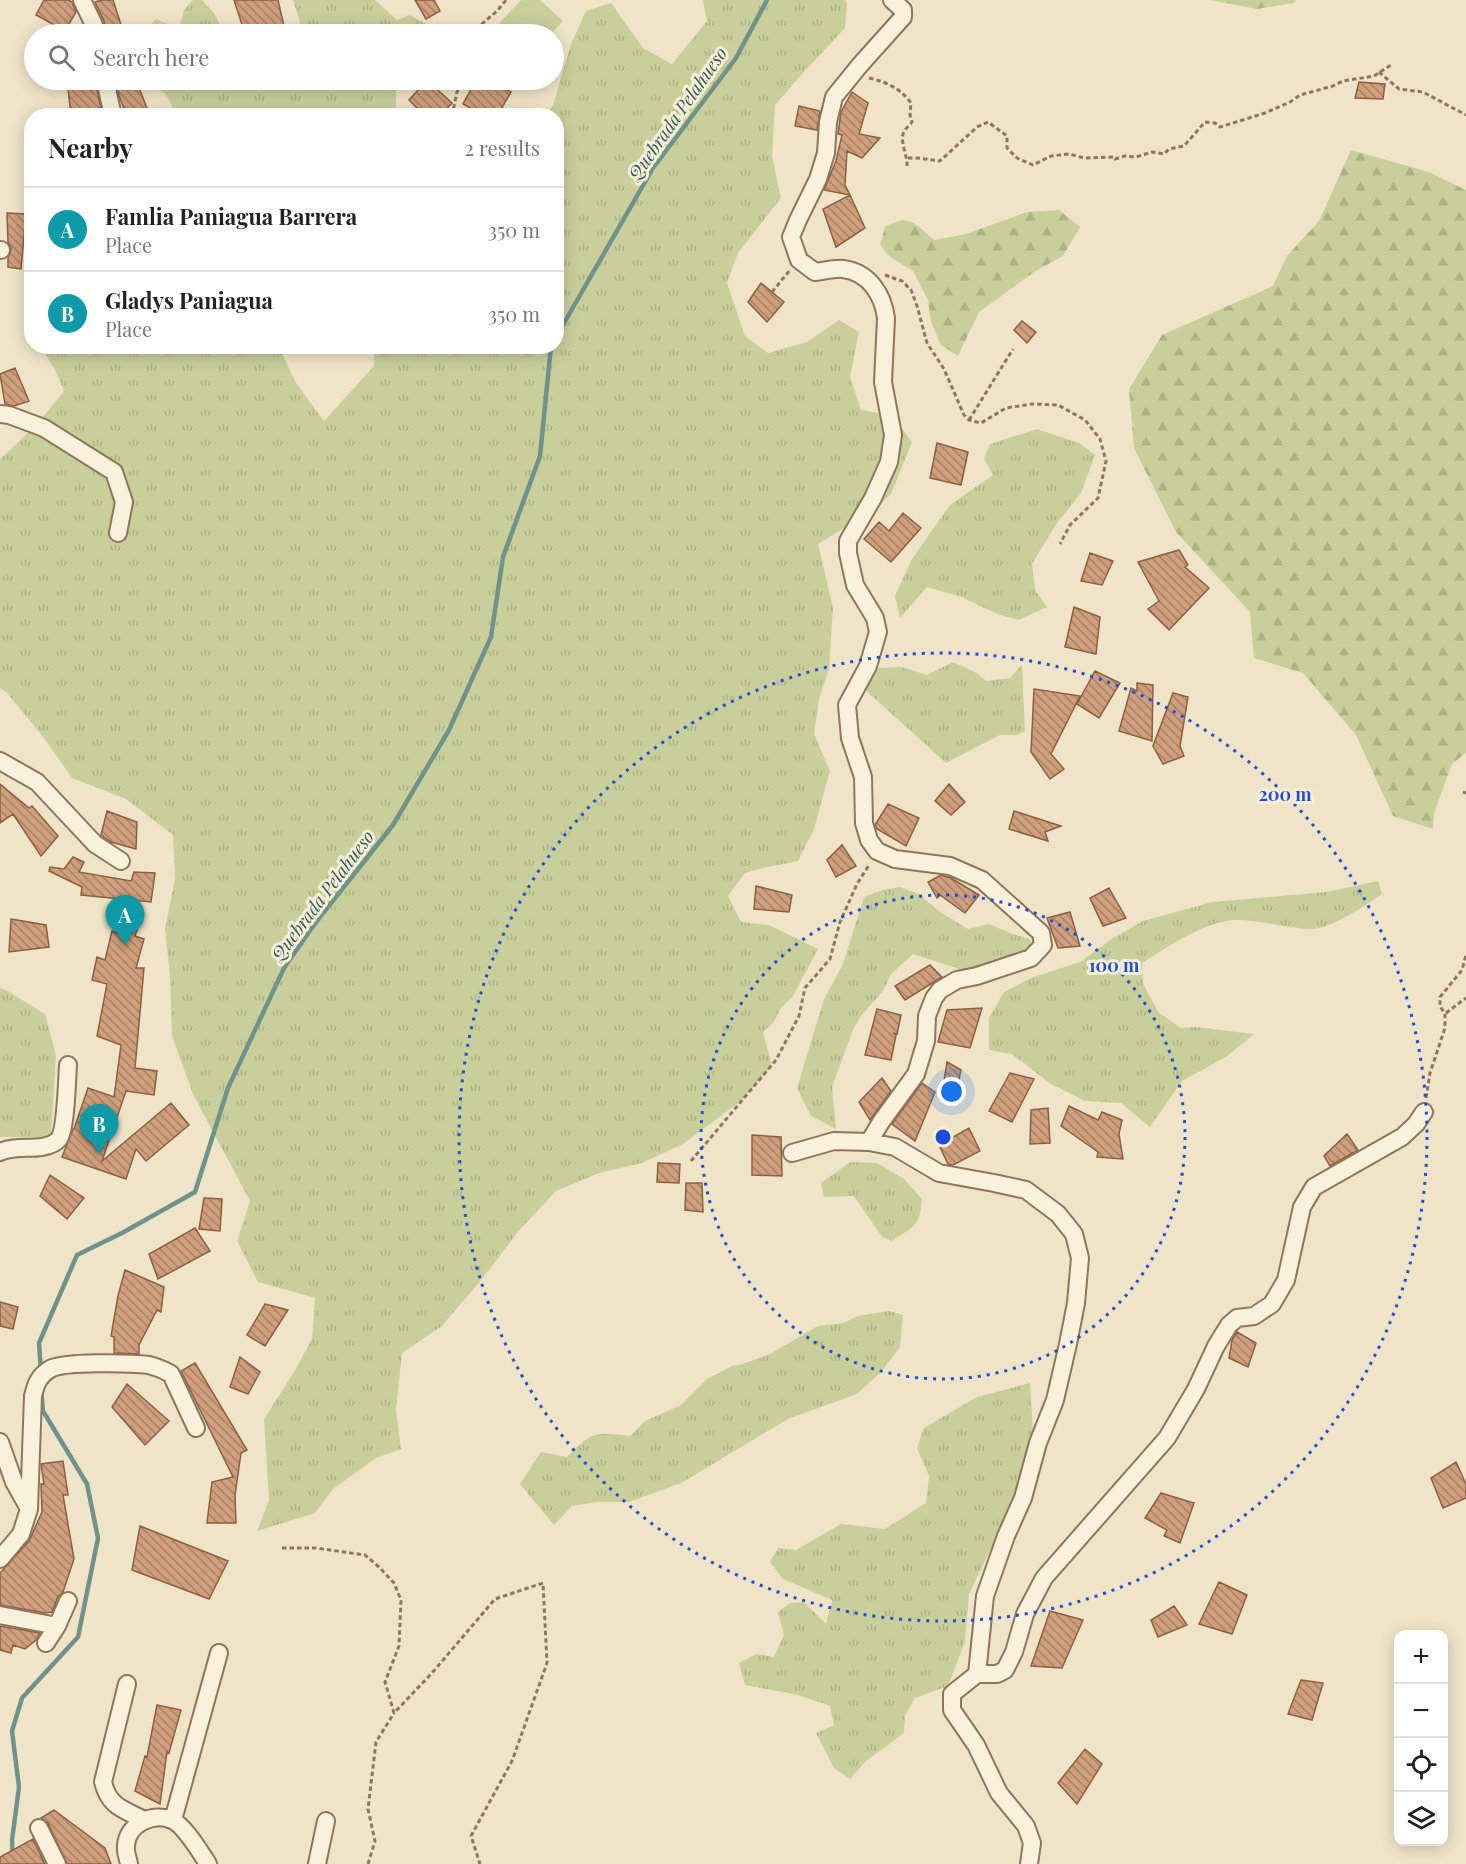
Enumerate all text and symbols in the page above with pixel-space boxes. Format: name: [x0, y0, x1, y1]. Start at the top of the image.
search box: [24, 24, 564, 90]
icon: search: [45, 41, 78, 74]
text: Search here: [93, 42, 209, 72]
water label: Quebrada Pelahueso: [622, 42, 732, 186]
text: Nearby: [48, 130, 133, 165]
text: 2 results: [465, 134, 540, 161]
text: Famlia Paniagua Barrera: [105, 201, 357, 231]
text: A: [61, 216, 74, 243]
text: 350 m: [488, 216, 540, 243]
text: Place: [105, 231, 152, 258]
text: Gladys Paniagua: [105, 285, 273, 315]
text: B: [61, 300, 74, 327]
text: 350 m: [488, 300, 540, 327]
text: Place: [105, 315, 152, 342]
text: 200 m: [1258, 782, 1312, 806]
water label: Quebrada Pelahueso: [265, 825, 379, 966]
pin: A: [106, 896, 144, 945]
text: 100 m: [1089, 953, 1140, 977]
your location: [937, 1077, 966, 1106]
pin: B: [80, 1104, 118, 1154]
centre of rings: [933, 1127, 953, 1147]
map controls: [1394, 1630, 1448, 1846]
button: +: [1394, 1630, 1448, 1684]
button: −: [1394, 1684, 1448, 1738]
button: locate: [1394, 1738, 1448, 1792]
button: layers: [1394, 1792, 1448, 1846]

